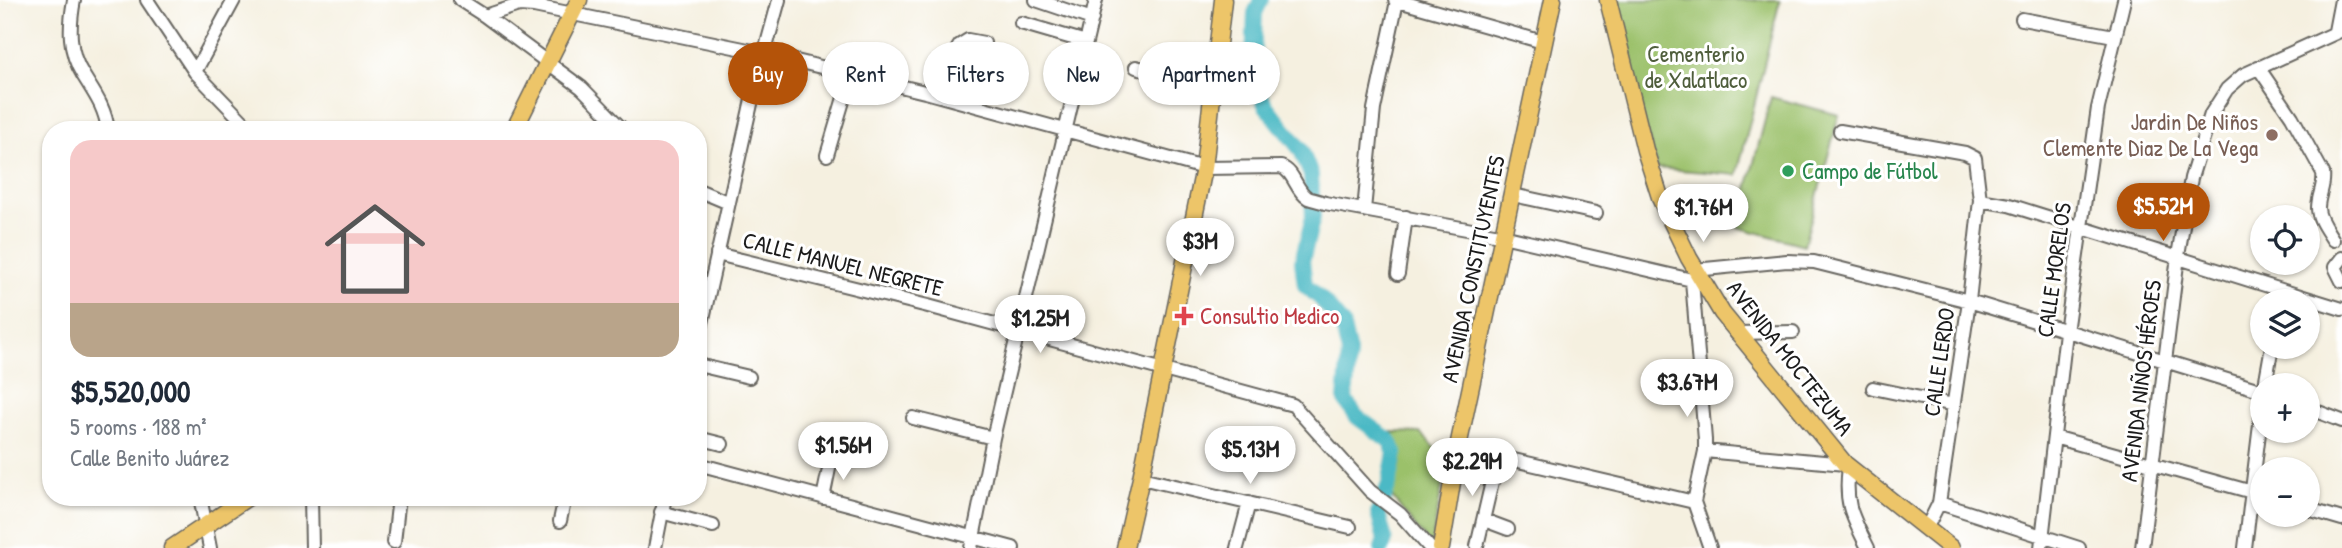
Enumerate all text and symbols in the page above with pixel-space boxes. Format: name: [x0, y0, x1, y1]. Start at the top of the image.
park label: Cementerio de Xalatlaco: [1645, 38, 1747, 95]
chip: Buy: [728, 42, 808, 105]
chip: Rent: [822, 42, 909, 105]
chip: Filters: [923, 42, 1029, 105]
chip: New: [1043, 42, 1124, 105]
chip: Apartment: [1138, 42, 1280, 105]
place label: Jardin De Niños Clemente Diaz De La Vega: [2043, 106, 2258, 163]
marker: Jardin De Niños Clemente Diaz De La Vega: [2264, 127, 2280, 143]
street label: AVENIDA CONSTITUYENTES: [1433, 152, 1512, 385]
place label: Campo de Fútbol: [1802, 155, 1939, 186]
marker: Campo de Fútbol: [1780, 163, 1796, 179]
pin: $1.76M: [1646, 184, 1760, 244]
pin: $5.52M: [2106, 184, 2220, 243]
icon: home: [312, 186, 438, 312]
text: $5.52M: [2133, 190, 2193, 221]
text: $1.76M: [1673, 191, 1733, 222]
street label: CALLE MORELOS: [2029, 200, 2078, 339]
map controls: [2250, 205, 2320, 527]
button: locate: [2250, 205, 2320, 275]
pin: $3M: [1166, 218, 1234, 278]
street label: CALLE MANUEL NEGRETE: [740, 224, 946, 303]
text: $3M: [1182, 225, 1218, 256]
street label: AVENIDA MOCTEZUMA: [1720, 274, 1861, 442]
street label: AVENIDA NIÑOS HÉROES: [2113, 278, 2168, 483]
button: layers: [2250, 289, 2320, 359]
pin: $1.25M: [983, 296, 1097, 355]
place label: Consultio Medico: [1200, 300, 1339, 331]
text: $1.25M: [1010, 302, 1070, 333]
marker: Consultio Medico: [1174, 306, 1194, 326]
street label: CALLE LERDO: [1916, 306, 1961, 418]
pin: $3.67M: [1630, 360, 1744, 419]
text: $3.67M: [1656, 366, 1718, 397]
text: $5,520,000: [70, 371, 191, 411]
button: +: [2250, 373, 2320, 443]
text: 5 rooms · 188 m²: [70, 411, 207, 442]
pin: $1.56M: [786, 422, 900, 482]
pin: $5.13M: [1193, 426, 1307, 486]
text: $1.56M: [814, 429, 872, 460]
text: $5.13M: [1221, 433, 1279, 464]
pin: $2.29M: [1415, 438, 1529, 498]
text: Calle Benito Juárez: [70, 442, 229, 473]
text: $2.29M: [1442, 445, 1502, 476]
button: −: [2250, 457, 2320, 527]

